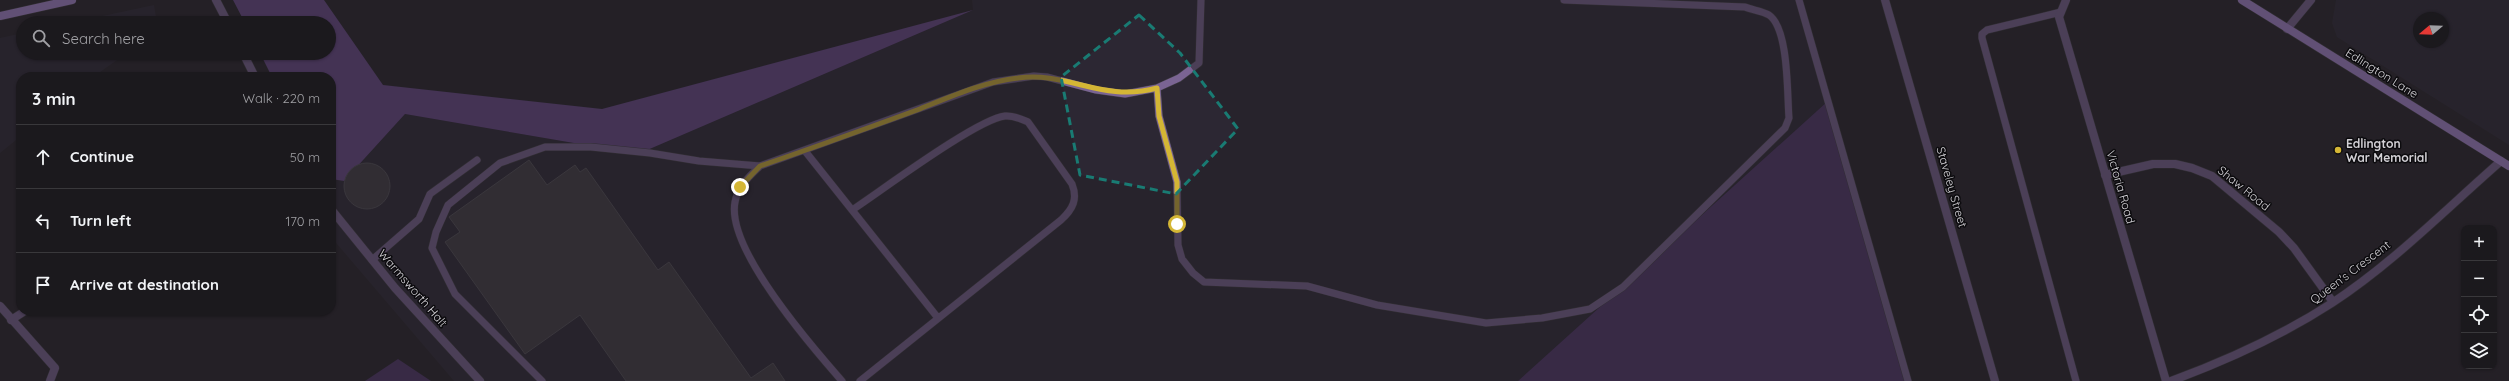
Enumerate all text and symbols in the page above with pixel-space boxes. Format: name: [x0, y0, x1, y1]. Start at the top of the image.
north arrow: [2413, 12, 2449, 48]
search box: [16, 16, 336, 60]
icon: search: [30, 27, 52, 49]
text: Search here: [62, 29, 145, 48]
street label: Edlington Lane: [2343, 45, 2421, 101]
text: 3 min: [32, 88, 76, 109]
text: Walk · 220 m: [243, 90, 320, 106]
place label: Edlington War Memorial: [2346, 136, 2428, 165]
street label: Staveley Street: [1933, 145, 1971, 229]
marker: Edlington War Memorial: [2333, 145, 2343, 155]
icon: ahead: [32, 146, 54, 168]
text: Continue: [70, 147, 134, 166]
text: 50 m: [290, 149, 320, 165]
street label: Victoria Road: [2103, 149, 2139, 225]
street label: Shaw Road: [2215, 162, 2273, 214]
route end: [731, 178, 749, 196]
icon: left: [32, 210, 54, 232]
text: Turn left: [70, 211, 132, 230]
text: 170 m: [285, 213, 320, 229]
route start: [1168, 215, 1186, 233]
map controls: [2461, 225, 2497, 369]
button: +: [2461, 225, 2497, 261]
street label: Queen's Crescent: [2307, 237, 2393, 307]
street label: Warmsworth Halt: [375, 246, 451, 330]
button: −: [2461, 261, 2497, 297]
icon: arrive: [32, 274, 54, 296]
text: Arrive at destination: [70, 275, 219, 294]
button: locate: [2461, 297, 2497, 333]
button: layers: [2461, 333, 2497, 369]

